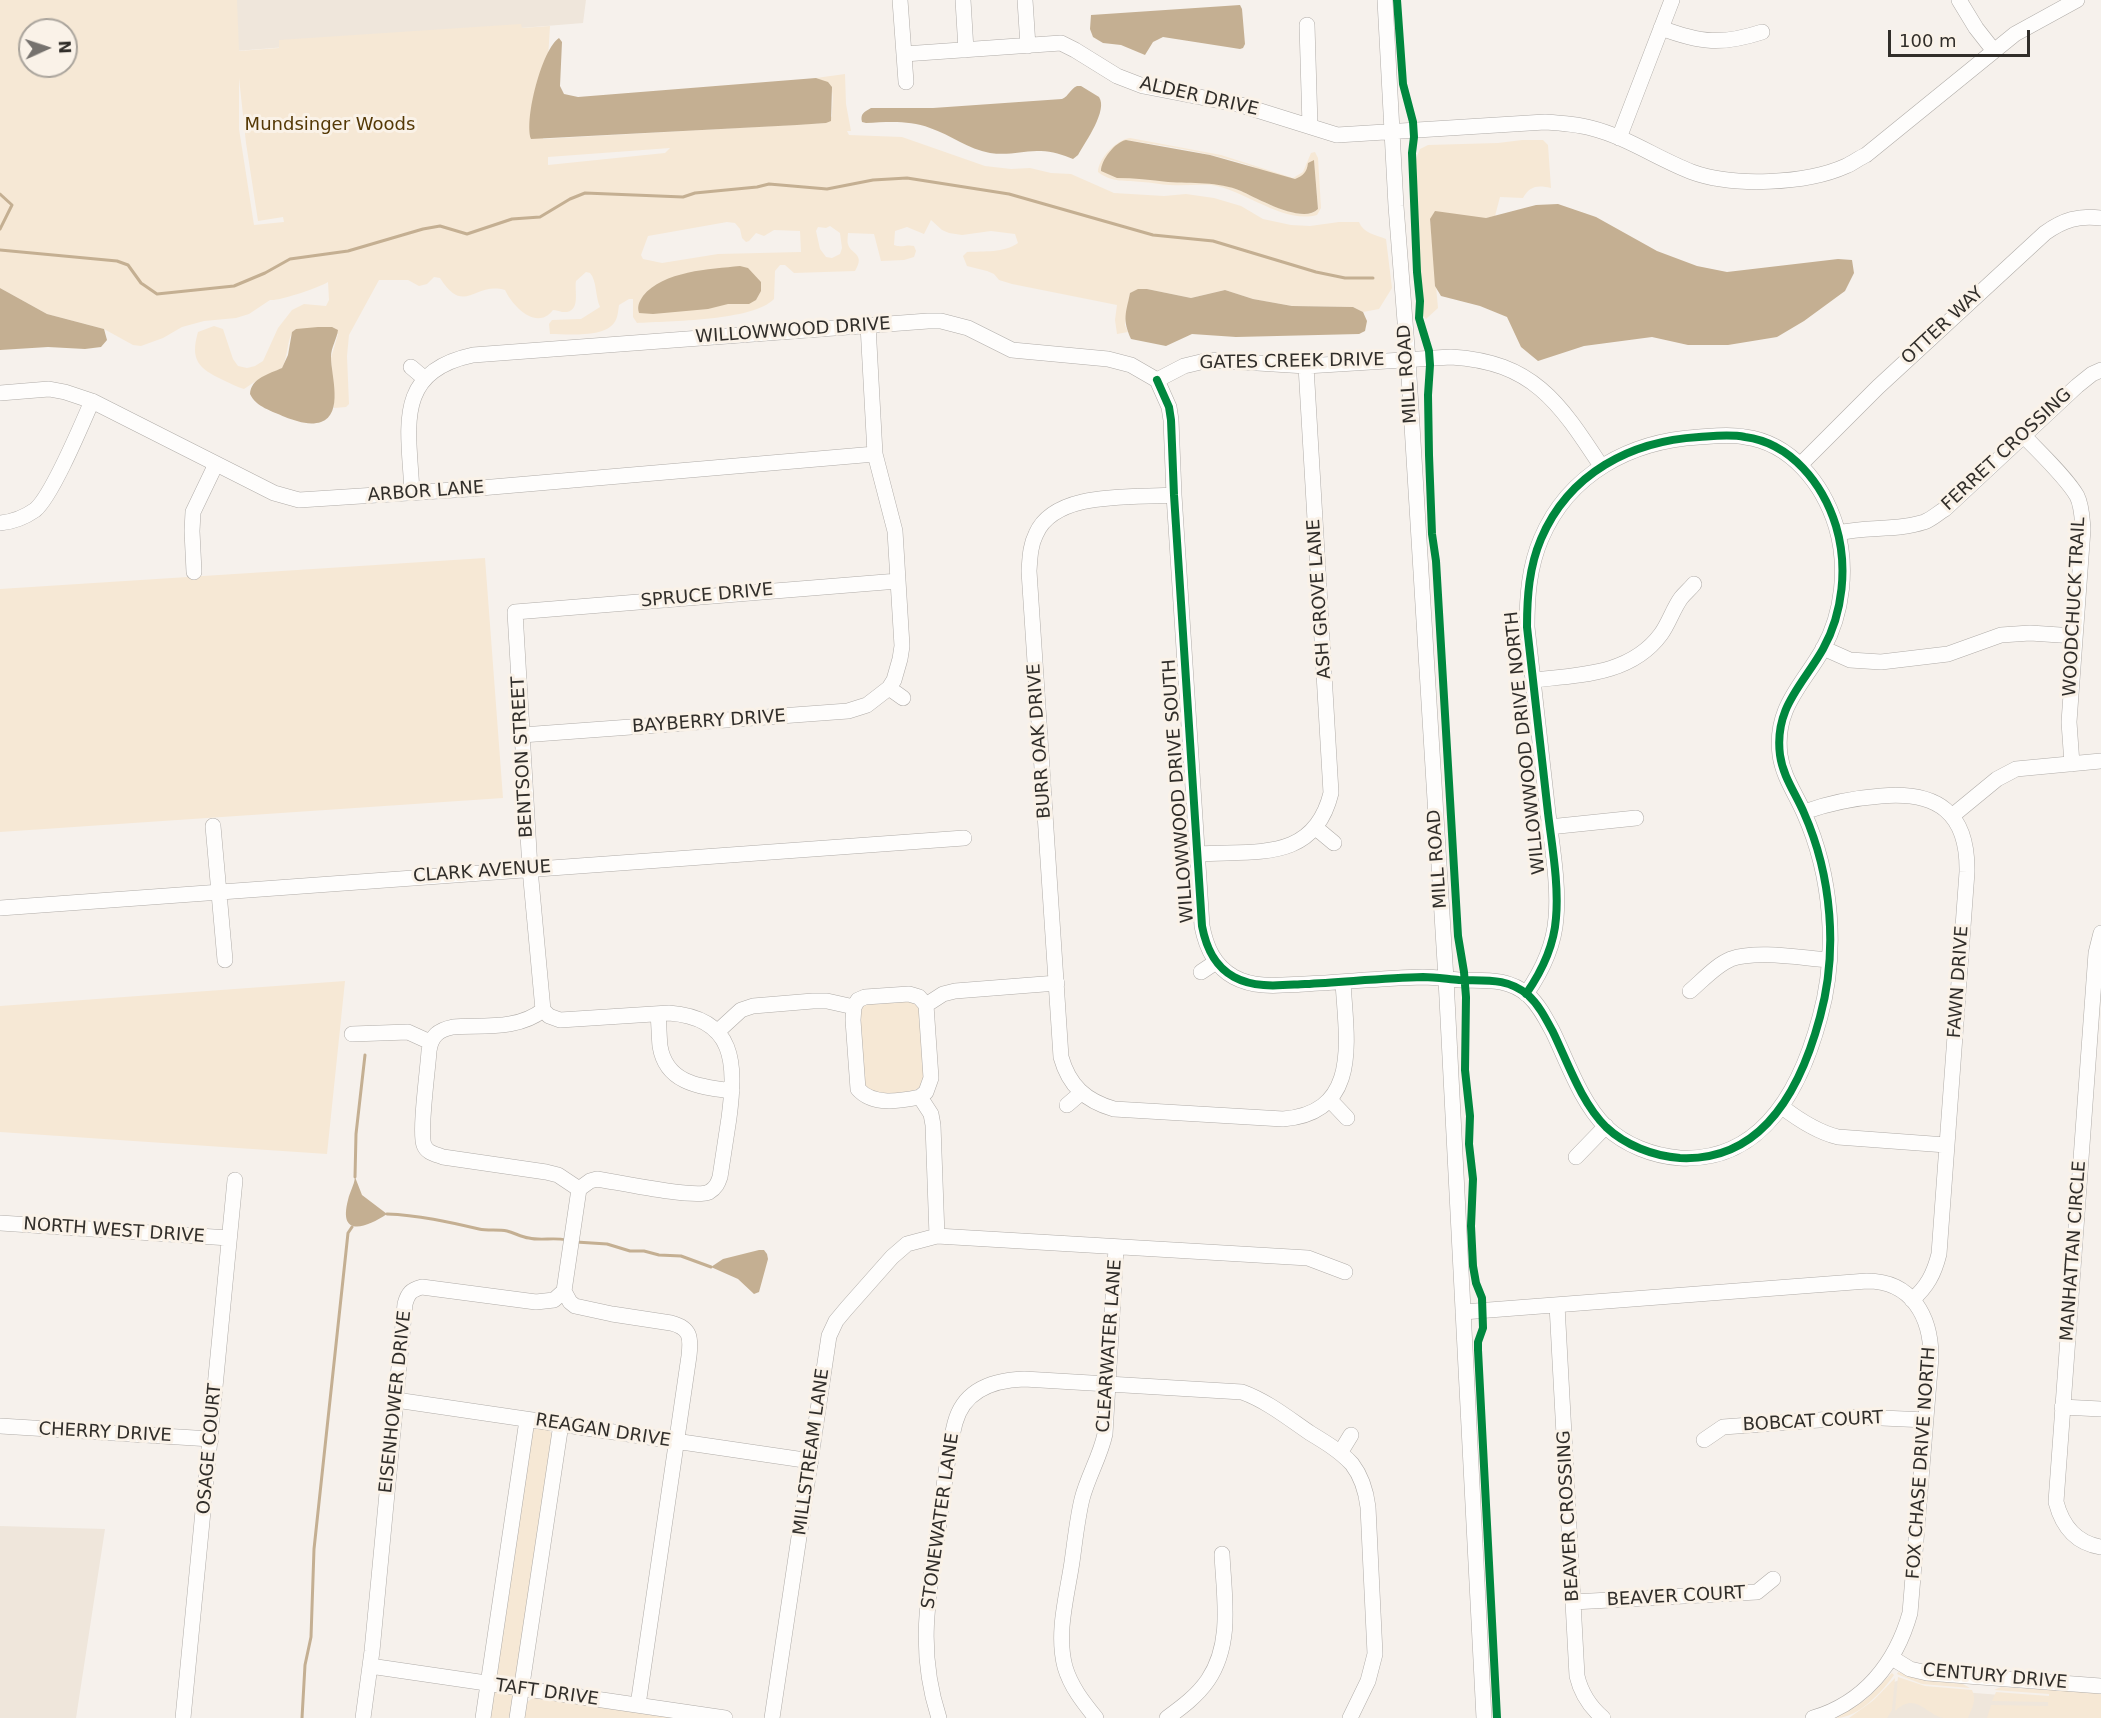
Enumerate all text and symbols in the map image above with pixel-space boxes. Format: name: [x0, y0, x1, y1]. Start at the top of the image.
north arrow: [18, 18, 78, 78]
scale bar: [1891, 18, 2034, 56]
text: 100 m: [1899, 30, 1957, 51]
text: N: [55, 40, 74, 54]
street label: ALDER DRIVE: [1138, 73, 1260, 121]
park label: Mundsinger Woods: [245, 114, 415, 136]
street label: OTTER WAY: [1898, 283, 1988, 369]
street label: WILLOWWOOD DRIVE: [695, 313, 891, 349]
street label: MILL ROAD: [1394, 324, 1422, 424]
street label: GATES CREEK DRIVE: [1199, 350, 1385, 374]
street label: FERRET CROSSING: [1938, 384, 2076, 516]
street label: ARBOR LANE: [367, 477, 485, 507]
street label: WOODCHUCK TRAIL: [2060, 517, 2090, 697]
street label: ASH GROVE LANE: [1304, 518, 1336, 680]
street label: SPRUCE DRIVE: [640, 579, 774, 613]
street label: WILLOWWOOD DRIVE NORTH: [1501, 610, 1551, 876]
street label: WILLOWWOOD DRIVE SOUTH: [1159, 658, 1199, 924]
street label: BURR OAK DRIVE: [1024, 663, 1056, 819]
street label: BENTSON STREET: [508, 676, 538, 838]
street label: BAYBERRY DRIVE: [631, 706, 787, 738]
street label: MILL ROAD: [1424, 809, 1452, 909]
street label: CLARK AVENUE: [412, 856, 552, 888]
street label: FAWN DRIVE: [1944, 925, 1974, 1039]
street label: MANHATTAN CIRCLE: [2057, 1160, 2091, 1342]
street label: NORTH WEST DRIVE: [23, 1214, 205, 1248]
street label: CLEARWATER LANE: [1093, 1258, 1127, 1434]
street label: EISENHOWER DRIVE: [376, 1310, 416, 1494]
street label: FOX CHASE DRIVE NORTH: [1903, 1346, 1941, 1580]
street label: MILLSTREAM LANE: [790, 1367, 834, 1537]
street label: OSAGE COURT: [194, 1383, 226, 1515]
street label: BOBCAT COURT: [1742, 1408, 1884, 1436]
street label: REAGAN DRIVE: [534, 1410, 672, 1452]
street label: CHERRY DRIVE: [38, 1419, 172, 1447]
street label: BEAVER CROSSING: [1554, 1430, 1584, 1602]
street label: STONEWATER LANE: [918, 1432, 964, 1610]
street label: BEAVER COURT: [1606, 1583, 1746, 1611]
street label: CENTURY DRIVE: [1922, 1660, 2068, 1694]
street label: TAFT DRIVE: [494, 1675, 600, 1711]

